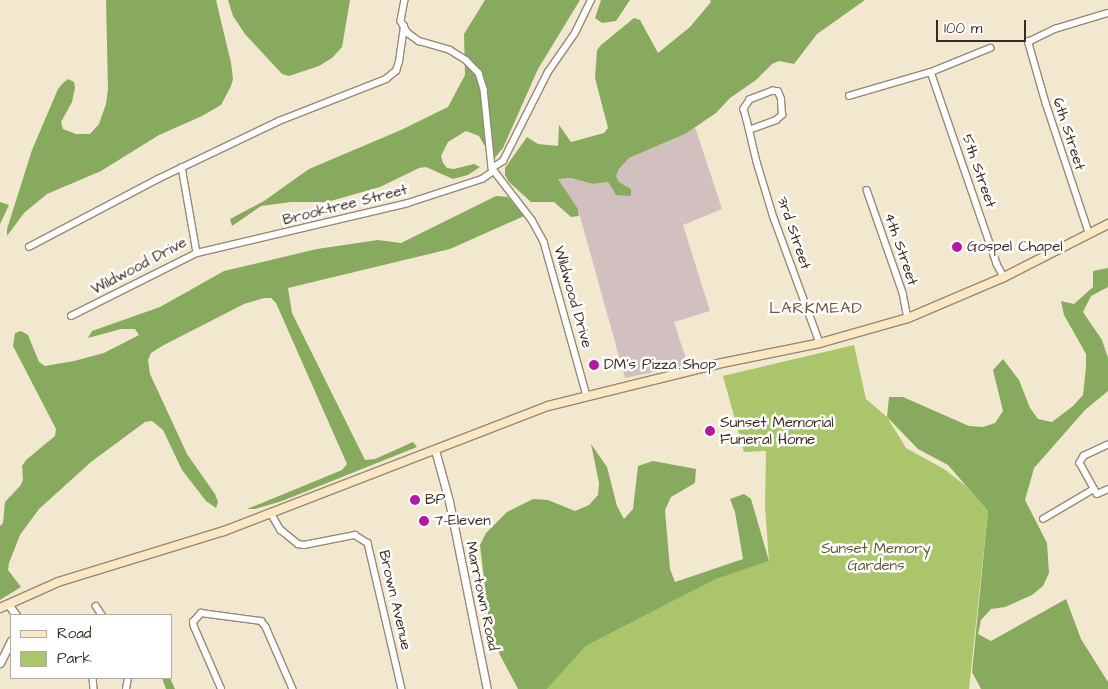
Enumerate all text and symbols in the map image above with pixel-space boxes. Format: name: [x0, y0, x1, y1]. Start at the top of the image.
scale bar: [938, 10, 1028, 42]
text: 100 m: [944, 18, 983, 39]
street label: 6th Street: [1049, 95, 1089, 173]
street label: 5th Street: [958, 132, 1000, 210]
street label: Brooktree Street: [281, 181, 409, 229]
street label: 3rd Street: [773, 194, 815, 272]
street label: 4th Street: [880, 210, 922, 288]
street label: Wildwood Drive: [88, 233, 190, 299]
place label: Gospel Chapel: [967, 238, 1063, 256]
marker: Gospel Chapel: [951, 241, 963, 253]
street label: Wildwood Drive: [550, 244, 596, 350]
district label: LARKMEAD: [768, 298, 864, 318]
place label: DM's Pizza Shop: [604, 356, 716, 374]
marker: DM's Pizza Shop: [588, 359, 600, 371]
place label: Sunset Memorial Funeral Home: [720, 413, 834, 448]
marker: Sunset Memorial Funeral Home: [704, 425, 716, 437]
place label: BP: [425, 491, 445, 509]
marker: BP: [409, 494, 421, 506]
place label: 7-Eleven: [434, 512, 491, 530]
marker: 7-Eleven: [418, 515, 430, 527]
park label: Sunset Memory Gardens: [821, 539, 931, 574]
street label: Marrtown Road: [462, 540, 502, 652]
street label: Brown Avenue: [375, 548, 415, 652]
legend: [10, 614, 172, 679]
text: Road: [57, 623, 91, 644]
text: Park: [57, 648, 92, 669]

